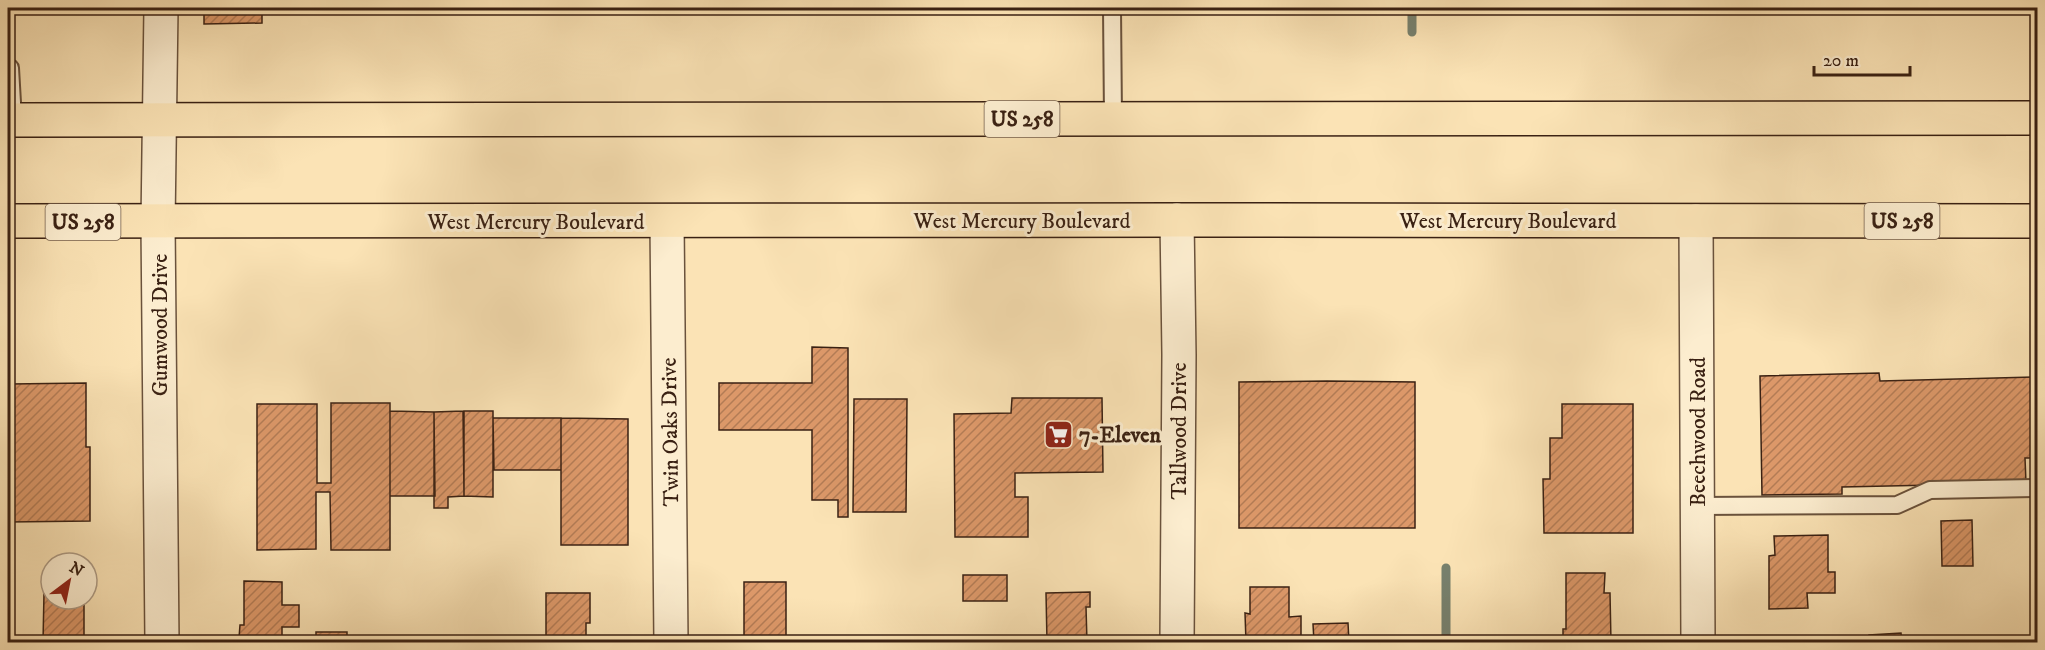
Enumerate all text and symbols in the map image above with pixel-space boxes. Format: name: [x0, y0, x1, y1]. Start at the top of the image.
scale bar: [1814, 39, 1910, 77]
text: 20 m: [1823, 50, 1859, 72]
road number: US 258: [984, 101, 1060, 137]
road number: US 258: [1864, 203, 1940, 239]
road number: US 258: [46, 204, 121, 240]
street label: West Mercury Boulevard: [913, 208, 1130, 235]
street label: West Mercury Boulevard: [1399, 208, 1616, 235]
street label: West Mercury Boulevard: [427, 209, 644, 236]
street label: Gumwood Drive: [147, 254, 174, 396]
street label: Twin Oaks Drive: [656, 357, 685, 507]
street label: Beechwood Road: [1685, 357, 1712, 507]
street label: Tallwood Drive: [1166, 362, 1193, 500]
supermarket icon: 7-Eleven: [1042, 418, 1074, 450]
place label: 7-Eleven: [1079, 422, 1161, 449]
north arrow: [39, 551, 99, 611]
text: N: [66, 557, 87, 581]

